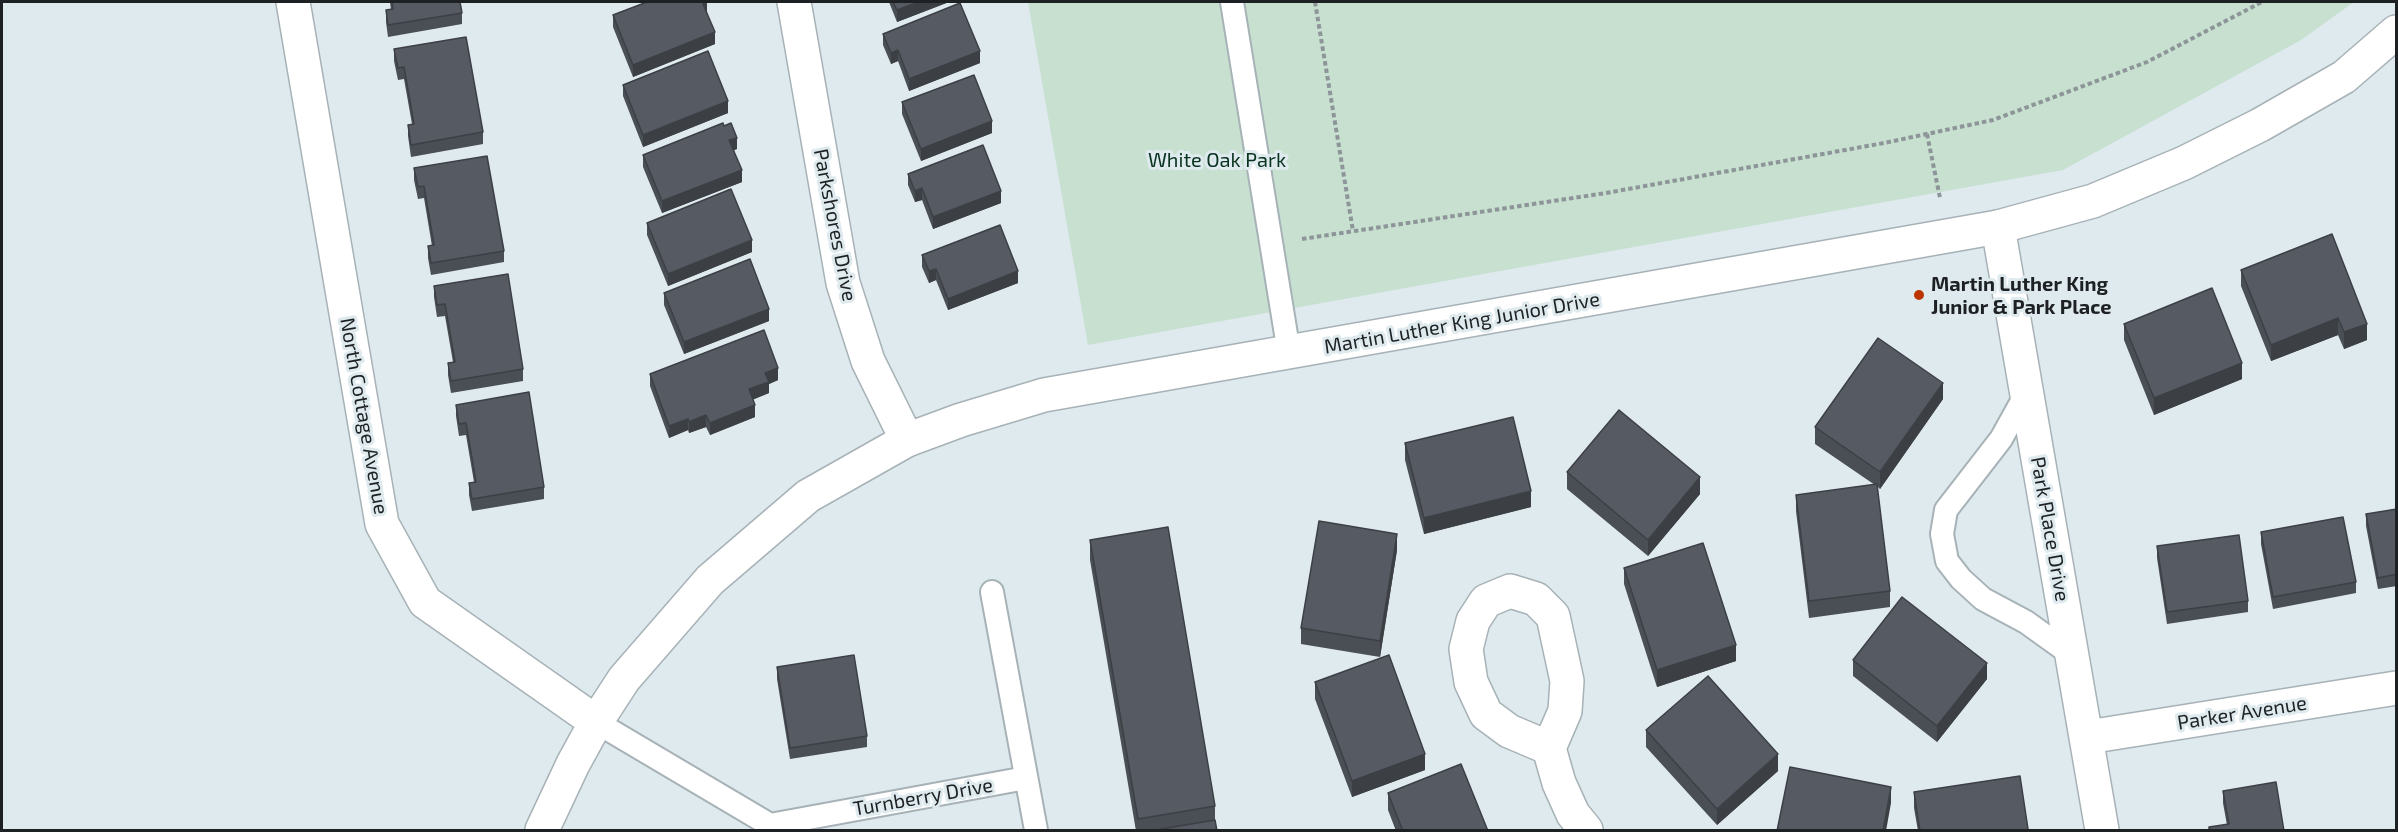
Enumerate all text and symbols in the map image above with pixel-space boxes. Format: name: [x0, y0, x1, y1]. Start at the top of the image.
street label: Parkshores Drive: [808, 147, 862, 303]
park label: White Oak Park: [1148, 148, 1286, 172]
place label: Martin Luther King Junior & Park Place: [1931, 272, 2111, 319]
street label: Martin Luther King Junior Drive: [1322, 287, 1602, 359]
marker: Martin Luther King Junior & Park Place: [1912, 288, 1926, 302]
street label: North Cottage Avenue: [335, 316, 393, 516]
street label: Park Place Drive: [2025, 455, 2075, 603]
street label: Parker Avenue: [2176, 691, 2308, 735]
street label: Turnberry Drive: [851, 773, 995, 821]

